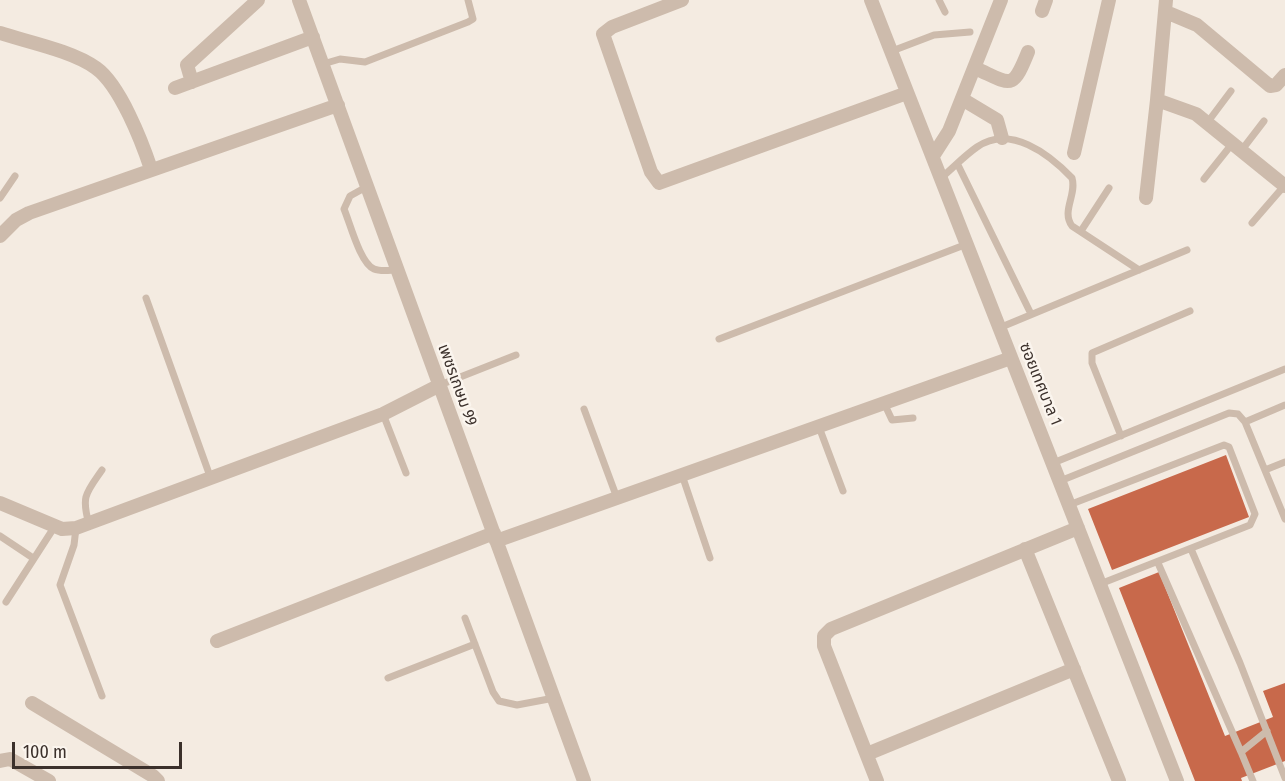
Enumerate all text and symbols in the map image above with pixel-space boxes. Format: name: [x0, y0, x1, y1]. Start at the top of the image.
street label: ซอยเทศบาล 1: [1015, 340, 1065, 428]
street label: เพชรเกษม 99: [433, 341, 481, 429]
scale bar: [15, 730, 184, 768]
text: 100 m: [23, 741, 67, 763]

